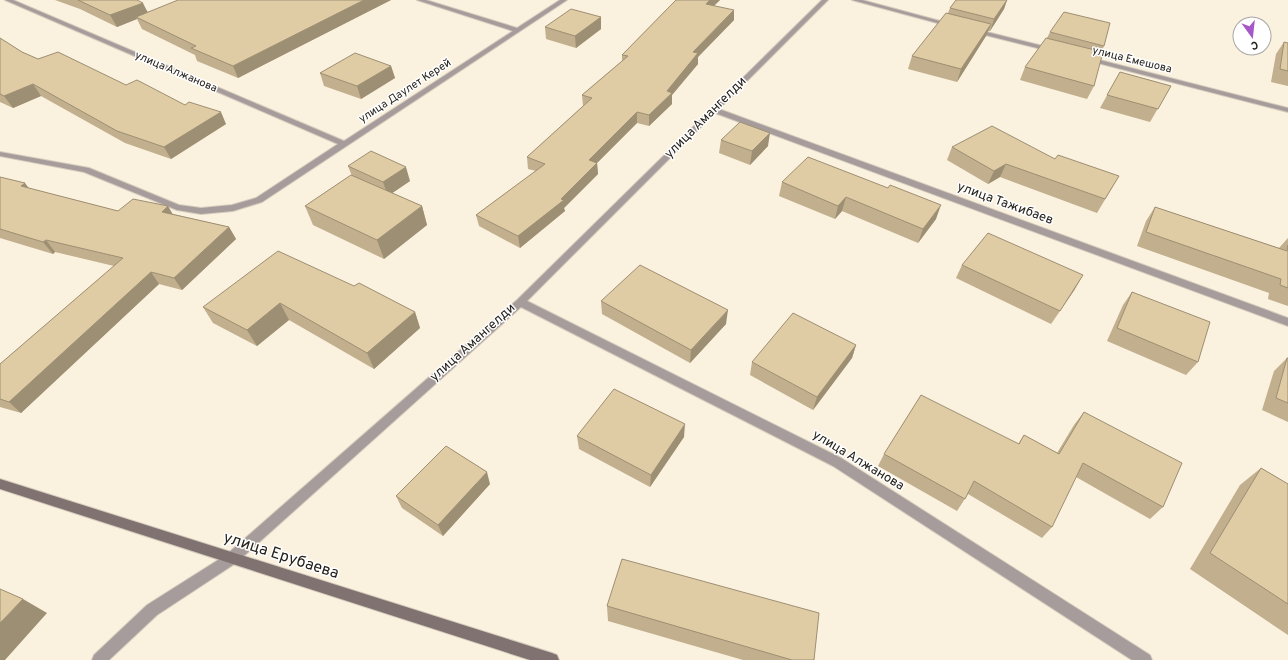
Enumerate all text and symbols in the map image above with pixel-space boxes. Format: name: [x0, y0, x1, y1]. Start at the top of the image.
north arrow: [1232, 16, 1272, 56]
text: С: [1249, 37, 1260, 52]
street label: улица Емешова: [1091, 43, 1173, 77]
street label: улица Алжанова: [133, 48, 219, 96]
street label: улица Даулет Керей: [356, 56, 454, 126]
street label: улица Амангелди: [662, 74, 750, 162]
street label: улица Тажибаев: [955, 179, 1055, 229]
street label: улица Амангелди: [427, 300, 519, 386]
street label: улица Алжанова: [809, 427, 907, 495]
street label: улица Ерубаева: [221, 528, 341, 584]

